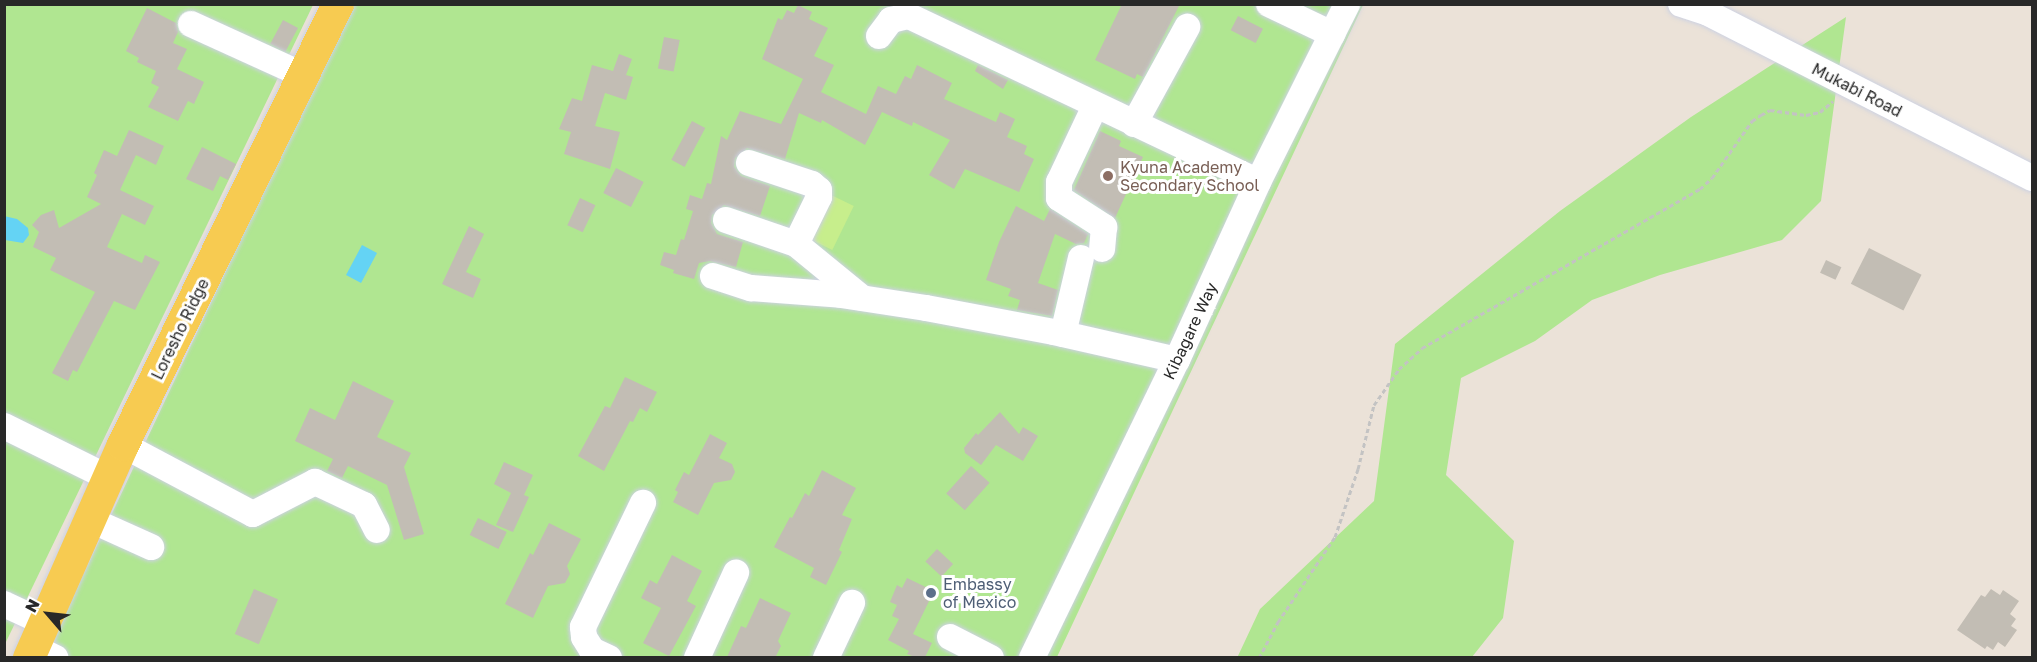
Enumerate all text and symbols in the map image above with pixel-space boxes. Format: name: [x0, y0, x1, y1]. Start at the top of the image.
street label: Mukabi Road: [1809, 59, 1905, 121]
place label: Kyuna Academy Secondary School: [1120, 157, 1259, 195]
marker: Kyuna Academy Secondary School: [1101, 169, 1115, 183]
street label: Loresho Ridge: [147, 275, 213, 383]
street label: Kibagare Way: [1159, 279, 1221, 383]
place label: Embassy of Mexico: [943, 574, 1016, 612]
north arrow: [18, 584, 78, 644]
marker: Embassy of Mexico: [924, 586, 938, 600]
text: N: [20, 595, 44, 616]

